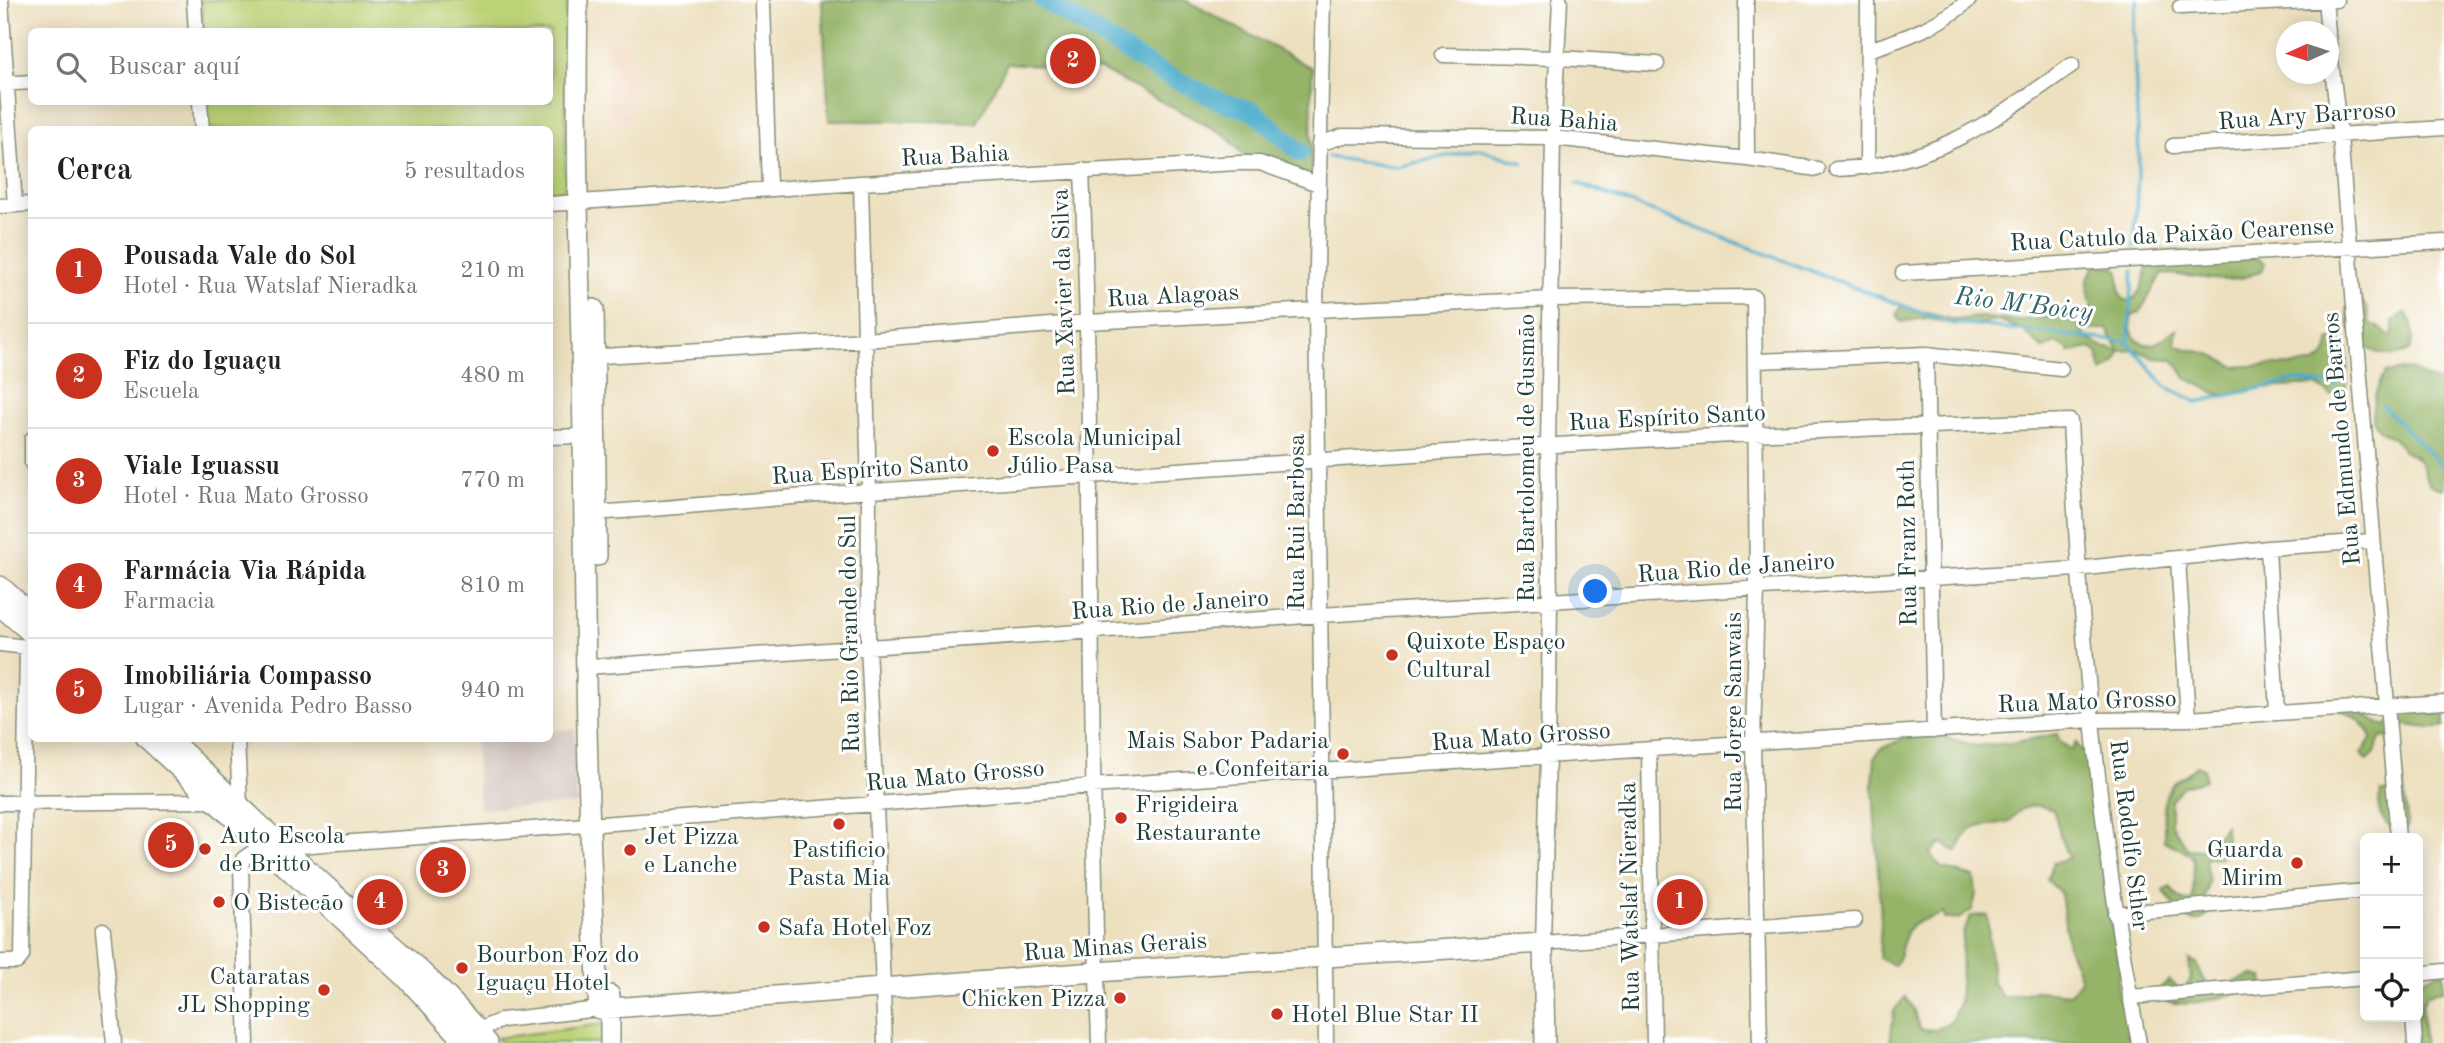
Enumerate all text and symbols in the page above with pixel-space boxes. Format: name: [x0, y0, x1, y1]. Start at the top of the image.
north arrow: [2276, 21, 2339, 84]
search box: [28, 28, 553, 105]
pin: 2: [1050, 35, 1096, 87]
icon: search: [52, 48, 90, 86]
text: Buscar aquí: [108, 54, 240, 80]
street label: Rua Ary Barroso: [2217, 99, 2397, 135]
street label: Rua Bahia: [1509, 105, 1619, 137]
street label: Rua Bahia: [900, 142, 1010, 172]
text: Cerca: [56, 156, 132, 186]
text: 5 resultados: [404, 160, 525, 183]
street label: Rua Xavier da Silva: [1049, 188, 1081, 396]
street label: Rua Catulo da Paixão Cearense: [2009, 216, 2335, 256]
text: Pousada Vale do Sol: [123, 244, 356, 270]
text: 1: [72, 259, 86, 282]
text: 210 m: [460, 259, 525, 282]
text: Hotel · Rua Watslaf Nieradka: [123, 275, 418, 298]
street label: Rua Alagoas: [1106, 282, 1240, 312]
water label: Rio M'Boicy: [1952, 283, 2095, 326]
street label: Rua Edmundo de Barros: [2320, 311, 2366, 567]
street label: Rua Bartolomeu de Gusmão: [1516, 314, 1540, 602]
text: Fiz do Iguaçu: [123, 349, 282, 375]
text: 2: [72, 364, 86, 387]
text: 480 m: [460, 364, 525, 387]
text: Escuela: [123, 380, 199, 403]
street label: Rua Espírito Santo: [1568, 402, 1767, 436]
place label: Escola Municipal Júlio Pasa: [1007, 427, 1181, 479]
street label: Rua Rui Barbosa: [1286, 434, 1310, 610]
marker: Escola Municipal Júlio Pasa: [985, 443, 1001, 459]
street label: Rua Espírito Santo: [771, 452, 970, 490]
text: Viale Iguassu: [123, 454, 280, 480]
street label: Rua Franz Roth: [1896, 459, 1922, 627]
text: 3: [72, 469, 86, 492]
text: 770 m: [460, 469, 525, 492]
text: Hotel · Rua Mato Grosso: [123, 485, 369, 508]
street label: Rua Rio Grande do Sul: [837, 515, 865, 753]
street label: Rua Rio de Janeiro: [1636, 550, 1836, 588]
text: Farmácia Via Rápida: [123, 559, 366, 585]
text: 4: [72, 574, 86, 597]
text: 810 m: [460, 574, 525, 597]
your location: [1578, 574, 1612, 608]
street label: Rua Rio de Janeiro: [1070, 587, 1270, 625]
text: Farmacia: [123, 590, 215, 613]
street label: Rua Jorge Sanwais: [1723, 612, 1747, 812]
place label: Quixote Espaço Cultural: [1406, 631, 1566, 683]
marker: Quixote Espaço Cultural: [1384, 647, 1400, 663]
text: Imobiliária Compasso: [123, 664, 372, 690]
text: 5: [72, 679, 86, 702]
text: 940 m: [460, 679, 525, 702]
street label: Rua Mato Grosso: [1997, 688, 2177, 718]
text: Lugar · Avenida Pedro Basso: [123, 695, 412, 718]
street label: Rua Mato Grosso: [1431, 720, 1611, 756]
place label: Mais Sabor Padaria e Confeitaria: [1126, 730, 1329, 782]
street label: Rua Rodolfo Sther: [2104, 738, 2152, 932]
marker: Mais Sabor Padaria e Confeitaria: [1335, 746, 1351, 762]
street label: Rua Mato Grosso: [865, 757, 1046, 797]
street label: Rua Watslaf Nieradka: [1617, 781, 1645, 1012]
place label: Frigideira Restaurante: [1135, 794, 1261, 846]
marker: Frigideira Restaurante: [1113, 810, 1129, 826]
marker: Pastificio Pasta Mia: [831, 816, 847, 832]
pin: 5: [148, 819, 194, 871]
place label: Auto Escola de Britto: [219, 825, 345, 877]
place label: Jet Pizza e Lanche: [644, 826, 739, 878]
map controls: [2360, 833, 2423, 1022]
button: +: [2360, 833, 2423, 896]
place label: Pastificio Pasta Mia: [788, 839, 891, 891]
place label: Guarda Mirim: [2207, 839, 2283, 891]
marker: Auto Escola de Britto: [197, 841, 213, 857]
marker: Jet Pizza e Lanche: [622, 842, 638, 858]
pin: 3: [420, 844, 466, 896]
marker: Guarda Mirim: [2289, 855, 2305, 871]
pin: 4: [357, 876, 403, 928]
pin: 1: [1657, 876, 1703, 928]
place label: O Bistecão: [233, 892, 344, 916]
marker: O Bistecão: [211, 894, 227, 910]
button: −: [2360, 896, 2423, 959]
place label: Safa Hotel Foz: [778, 917, 932, 941]
marker: Safa Hotel Foz: [756, 919, 772, 935]
street label: Rua Minas Gerais: [1023, 930, 1208, 966]
place label: Bourbon Foz do Iguaçu Hotel: [476, 944, 639, 996]
button: locate: [2360, 959, 2423, 1022]
marker: Bourbon Foz do Iguaçu Hotel: [454, 960, 470, 976]
place label: Cataratas JL Shopping: [177, 966, 310, 1018]
marker: Cataratas JL Shopping: [316, 982, 332, 998]
place label: Chicken Pizza: [961, 988, 1106, 1012]
marker: Chicken Pizza: [1112, 990, 1128, 1006]
place label: Hotel Blue Star II: [1291, 1004, 1479, 1028]
marker: Hotel Blue Star II: [1269, 1006, 1285, 1022]

